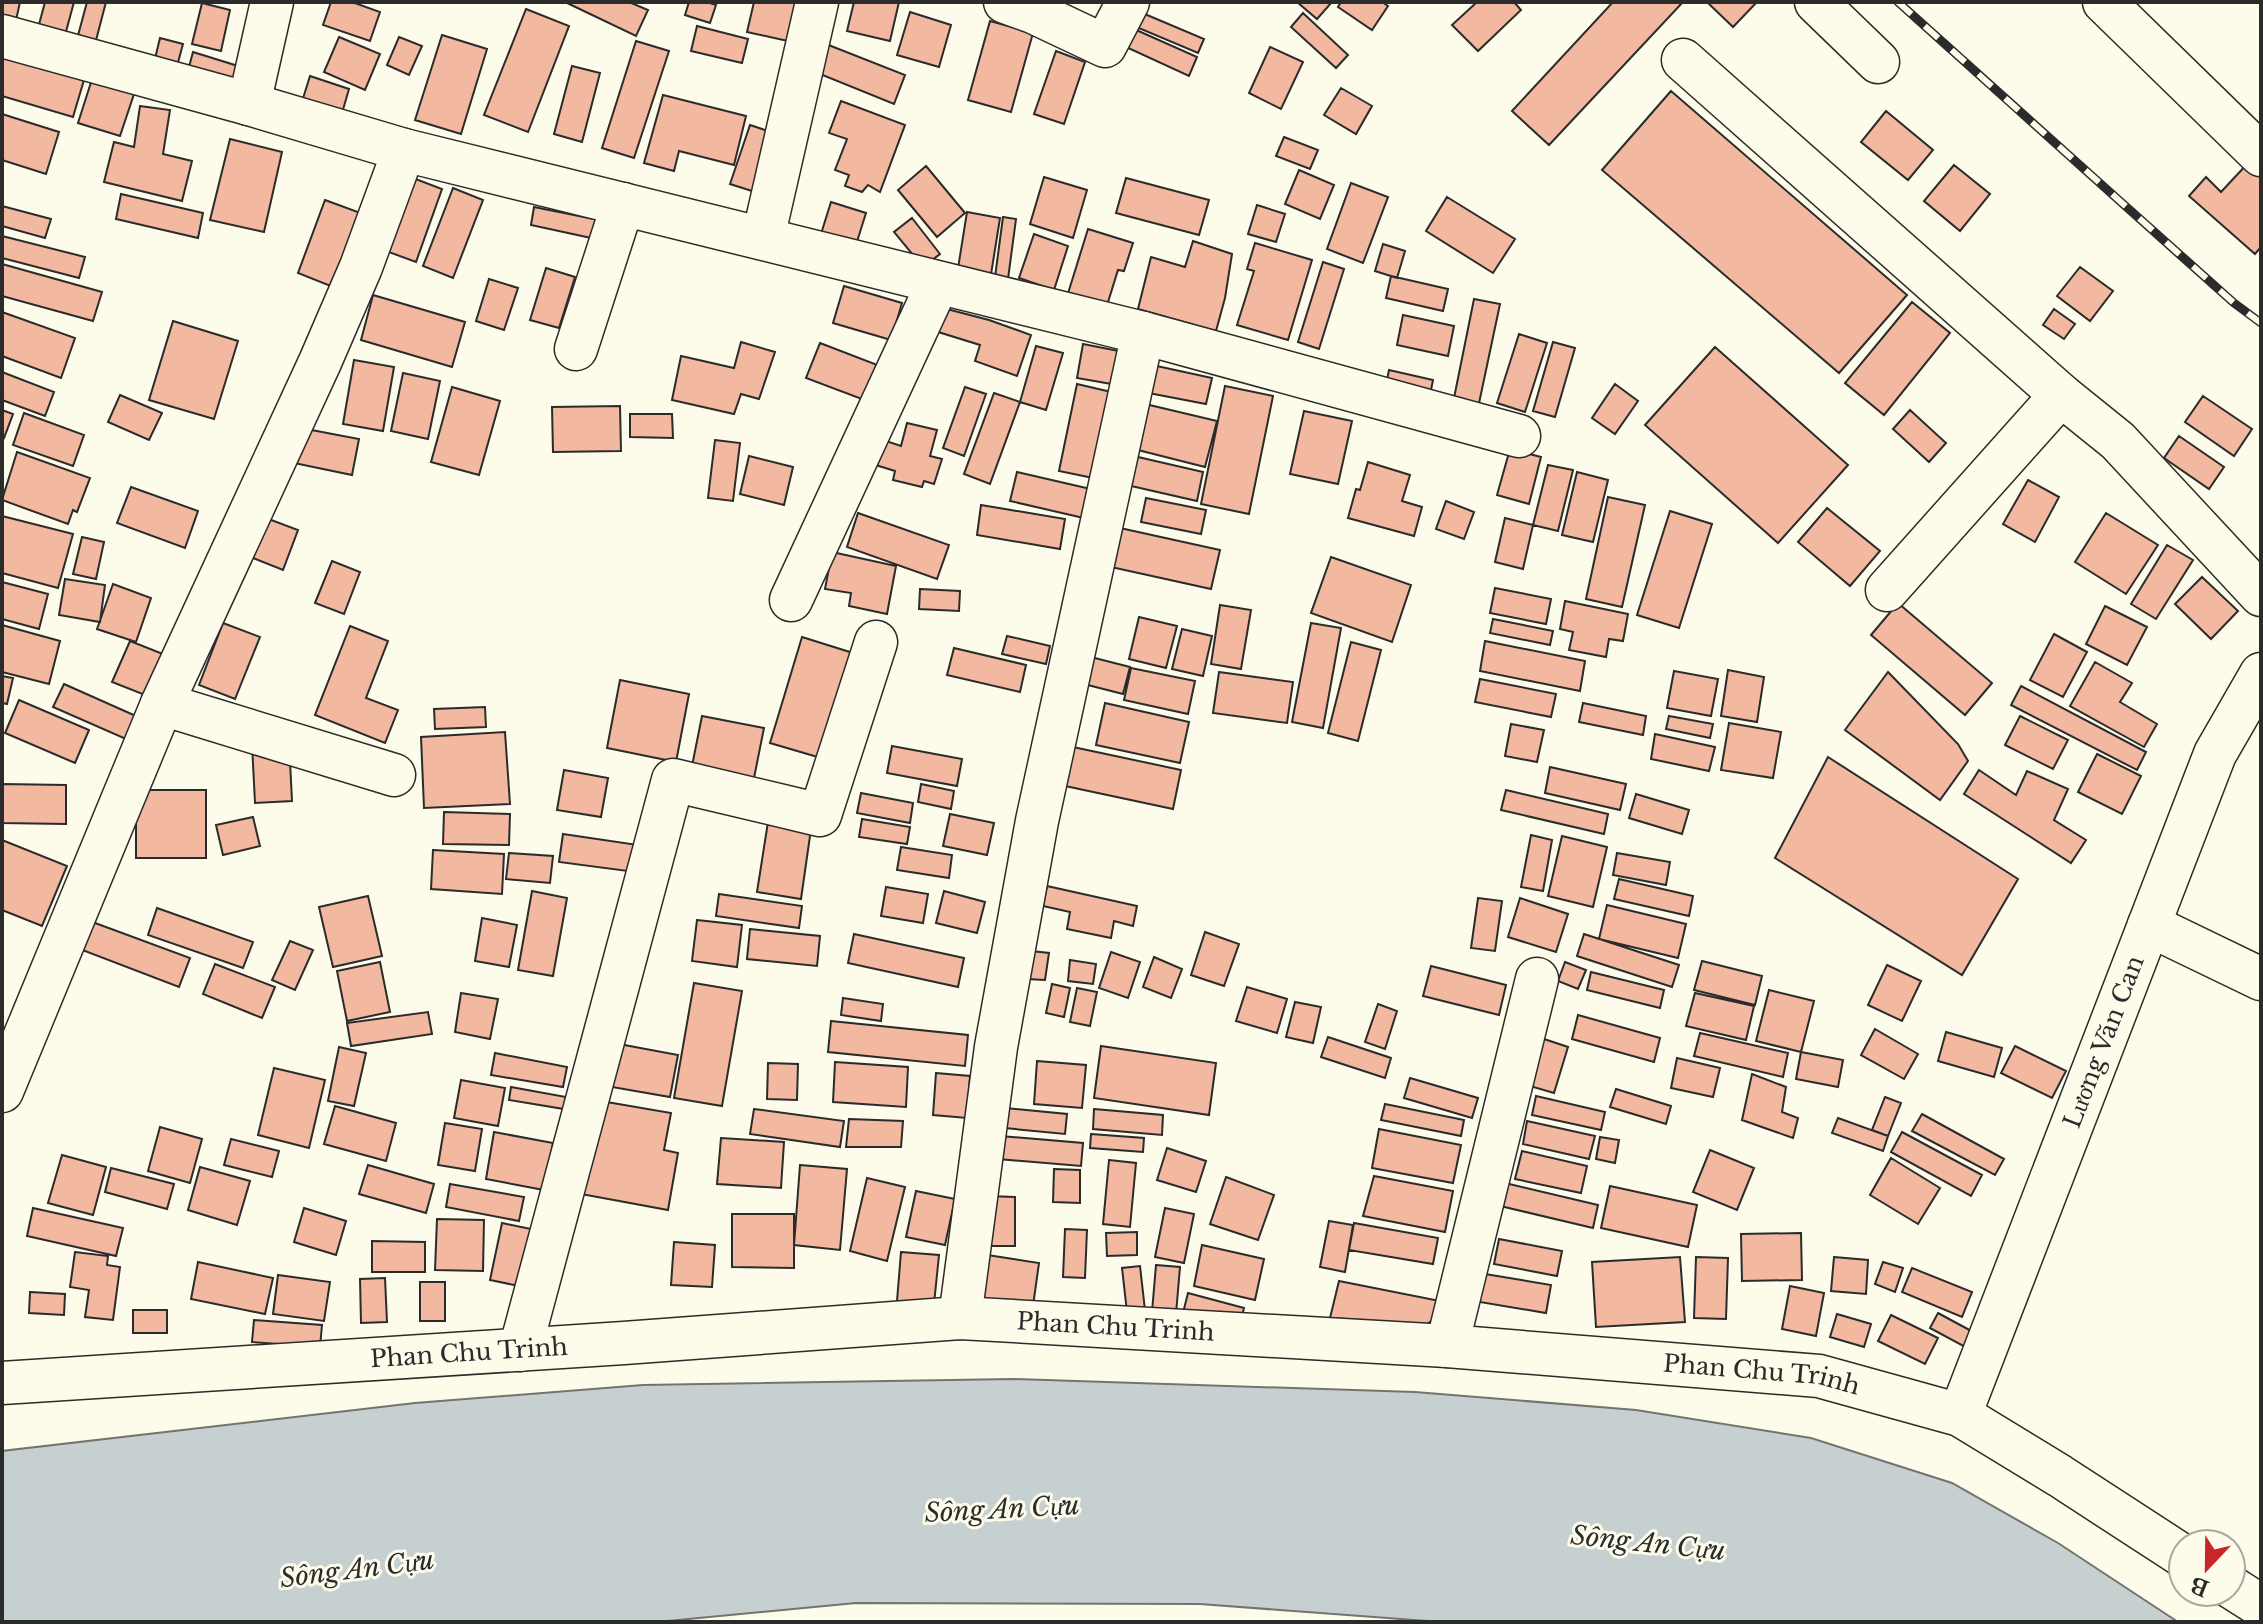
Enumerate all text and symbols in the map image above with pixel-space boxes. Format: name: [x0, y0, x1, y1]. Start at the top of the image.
street label: Lương Văn Can: [2057, 951, 2150, 1132]
street label: Phan Chu Trinh: [1016, 1306, 1215, 1347]
street label: Phan Chu Trinh: [369, 1332, 569, 1373]
street label: Phan Chu Trinh: [1662, 1348, 1863, 1401]
water label: Sông An Cựu: [924, 1489, 1080, 1529]
water label: Sông An Cựu: [1569, 1519, 1727, 1567]
north arrow: [2167, 1528, 2247, 1608]
water label: Sông An Cựu: [278, 1544, 436, 1594]
text: B: [2187, 1570, 2213, 1602]

